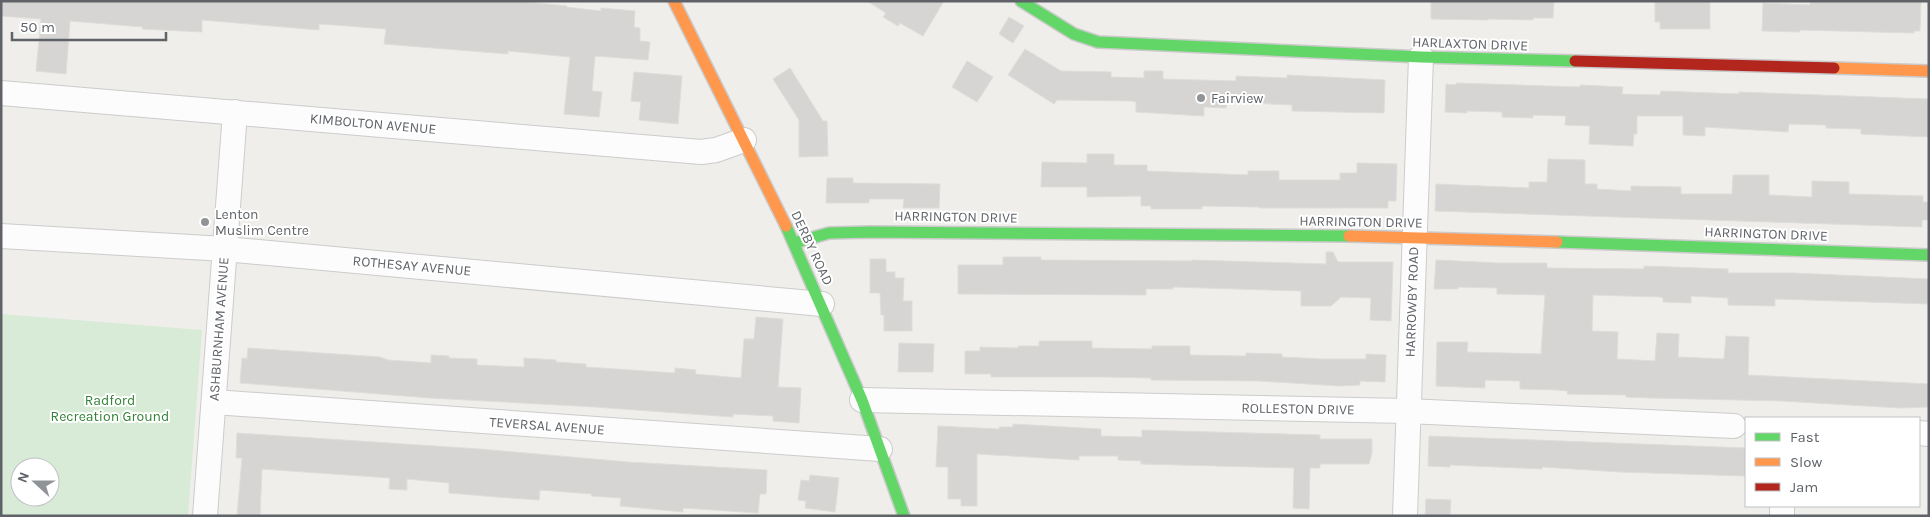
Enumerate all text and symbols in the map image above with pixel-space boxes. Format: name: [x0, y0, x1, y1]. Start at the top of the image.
scale bar: [12, 10, 166, 42]
text: 50 m: [20, 18, 55, 36]
street label: HARLAXTON DRIVE: [1412, 33, 1528, 55]
place label: Fairview: [1211, 90, 1263, 107]
marker: Fairview: [1195, 92, 1207, 104]
street label: KIMBOLTON AVENUE: [309, 110, 437, 138]
place label: Lenton Muslim Centre: [215, 206, 309, 239]
street label: HARRINGTON DRIVE: [894, 207, 1018, 227]
street label: DERBY ROAD: [787, 208, 837, 288]
street label: HARRINGTON DRIVE: [1299, 212, 1423, 232]
marker: Lenton Muslim Centre: [199, 216, 211, 228]
street label: HARRINGTON DRIVE: [1704, 223, 1828, 245]
street label: HARROWBY ROAD: [1402, 246, 1422, 358]
street label: ROTHESAY AVENUE: [352, 252, 472, 280]
street label: ASHBURNHAM AVENUE: [205, 256, 233, 402]
park label: Radford Recreation Ground: [51, 392, 169, 425]
street label: ROLLESTON DRIVE: [1241, 400, 1355, 418]
street label: TEVERSAL AVENUE: [489, 413, 605, 439]
legend: [1745, 417, 1920, 507]
text: Fast: [1790, 428, 1820, 446]
text: Slow: [1790, 453, 1822, 471]
north arrow: [10, 457, 60, 507]
text: N: [14, 470, 33, 485]
text: Jam: [1790, 478, 1818, 496]

